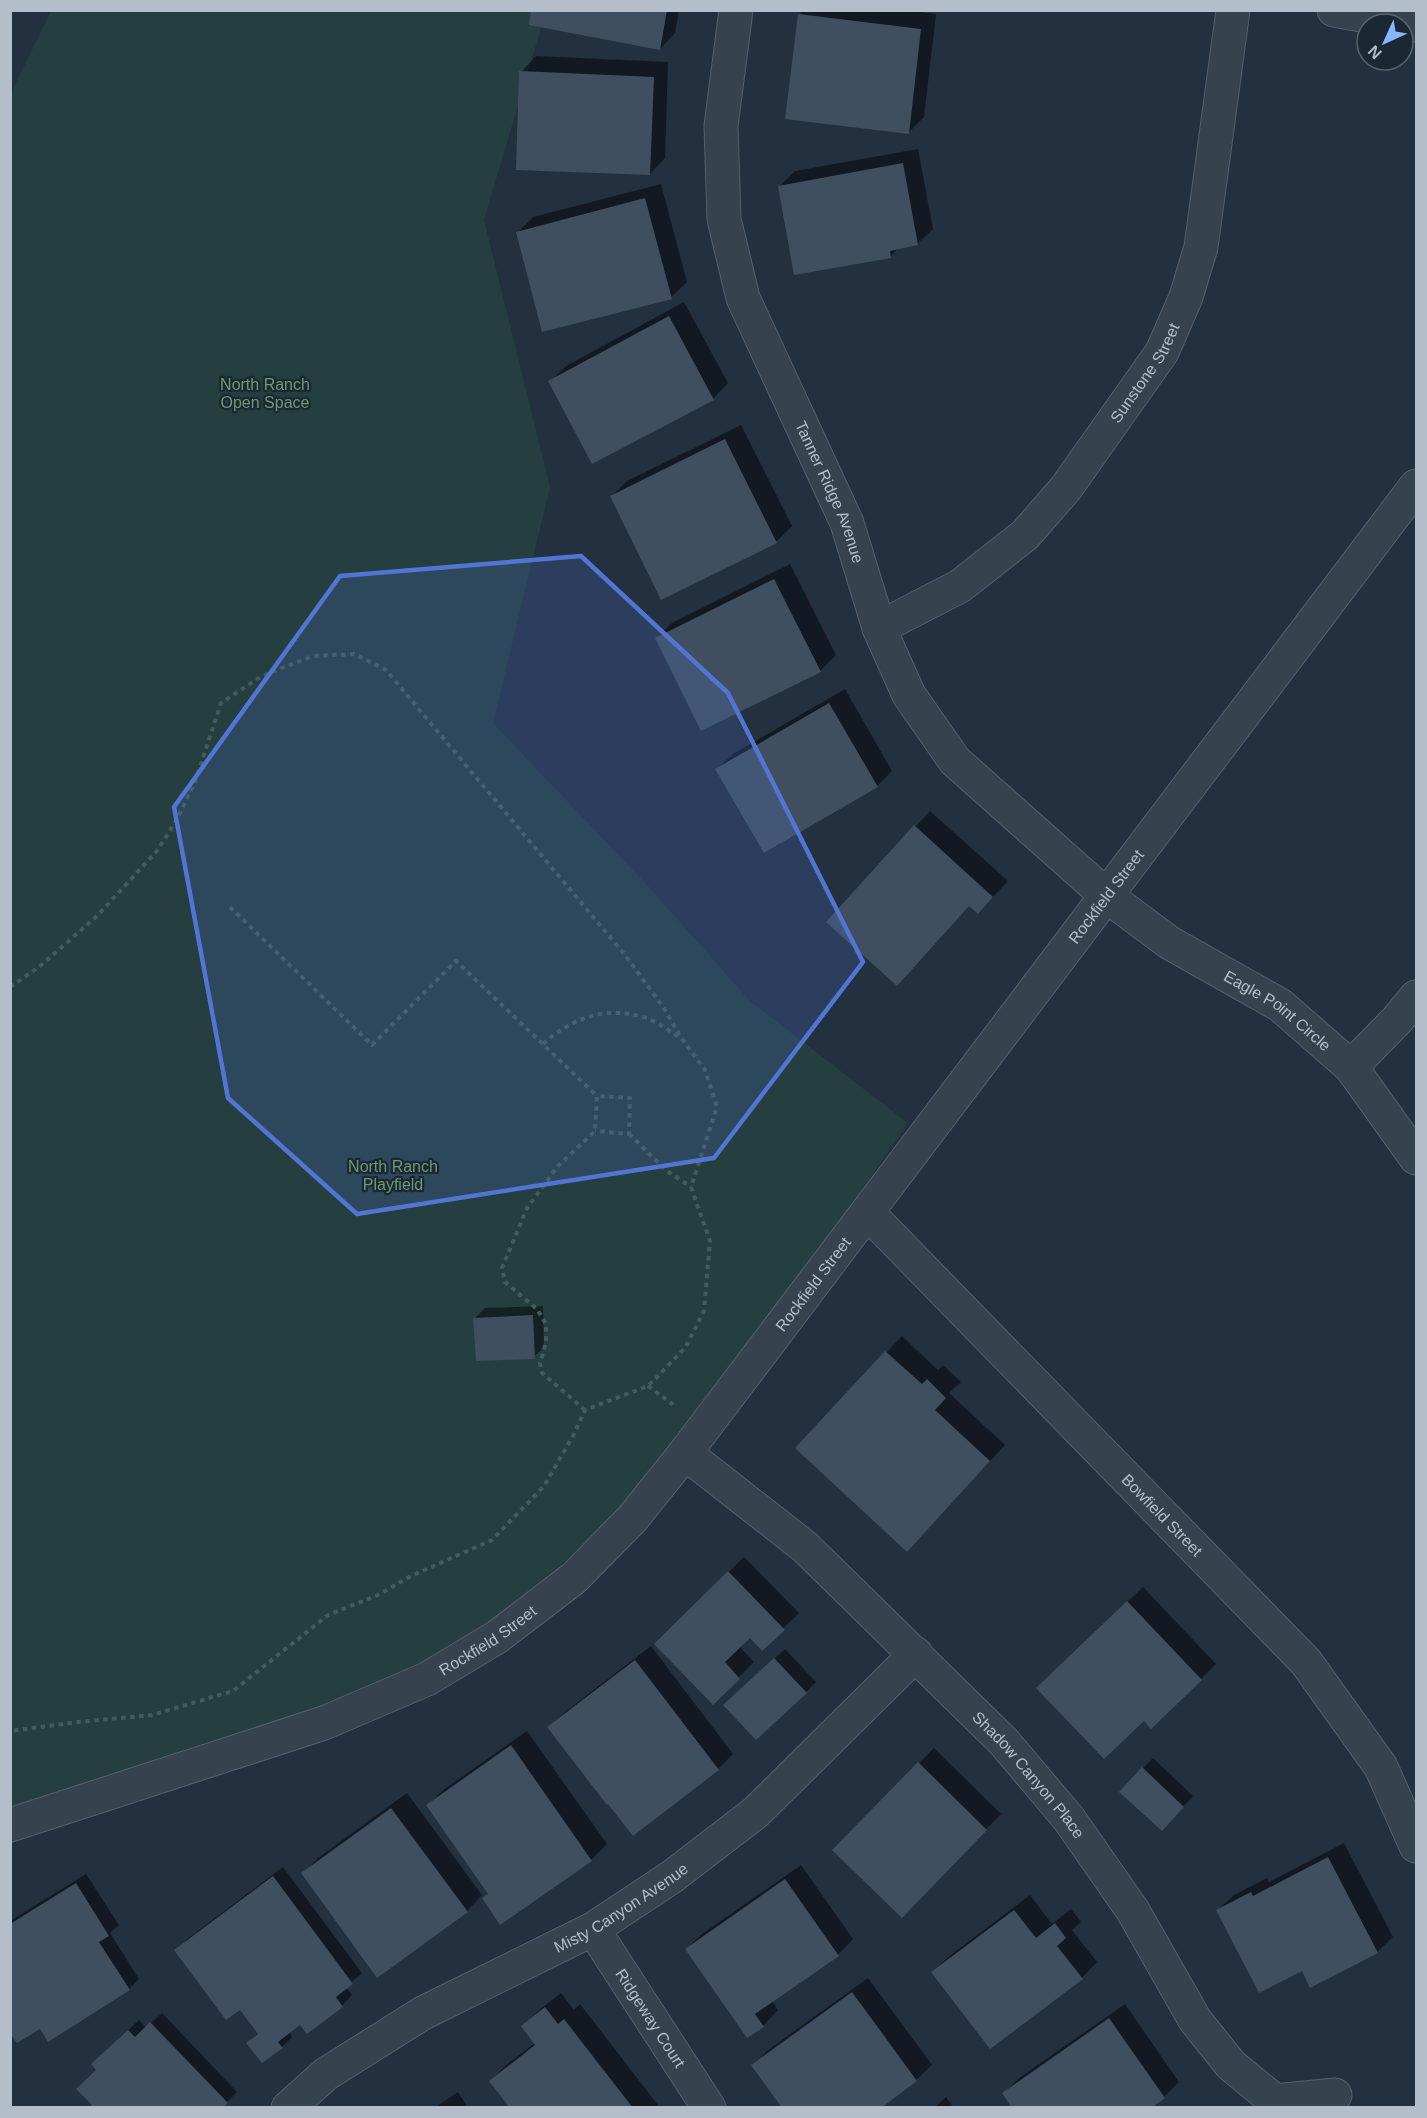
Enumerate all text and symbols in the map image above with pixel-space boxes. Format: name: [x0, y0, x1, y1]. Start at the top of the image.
north arrow: [1355, 12, 1415, 72]
text: N: [1365, 42, 1385, 62]
street label: Sunstone Street: [1107, 320, 1183, 426]
park label: North Ranch Open Space: [220, 376, 310, 411]
street label: Tanner Ridge Avenue: [792, 418, 867, 565]
street label: Rockfield Street: [1065, 846, 1147, 947]
street label: Eagle Point Circle: [1221, 967, 1334, 1054]
park label: North Ranch Playfield: [348, 1158, 438, 1193]
street label: Rockfield Street: [772, 1234, 854, 1335]
street label: Bowfield Street: [1118, 1471, 1206, 1560]
street label: Rockfield Street: [436, 1602, 540, 1679]
street label: Shadow Canyon Place: [969, 1708, 1088, 1842]
street label: Misty Canyon Avenue: [551, 1860, 691, 1956]
street label: Ridgeway Court: [612, 1966, 689, 2071]

